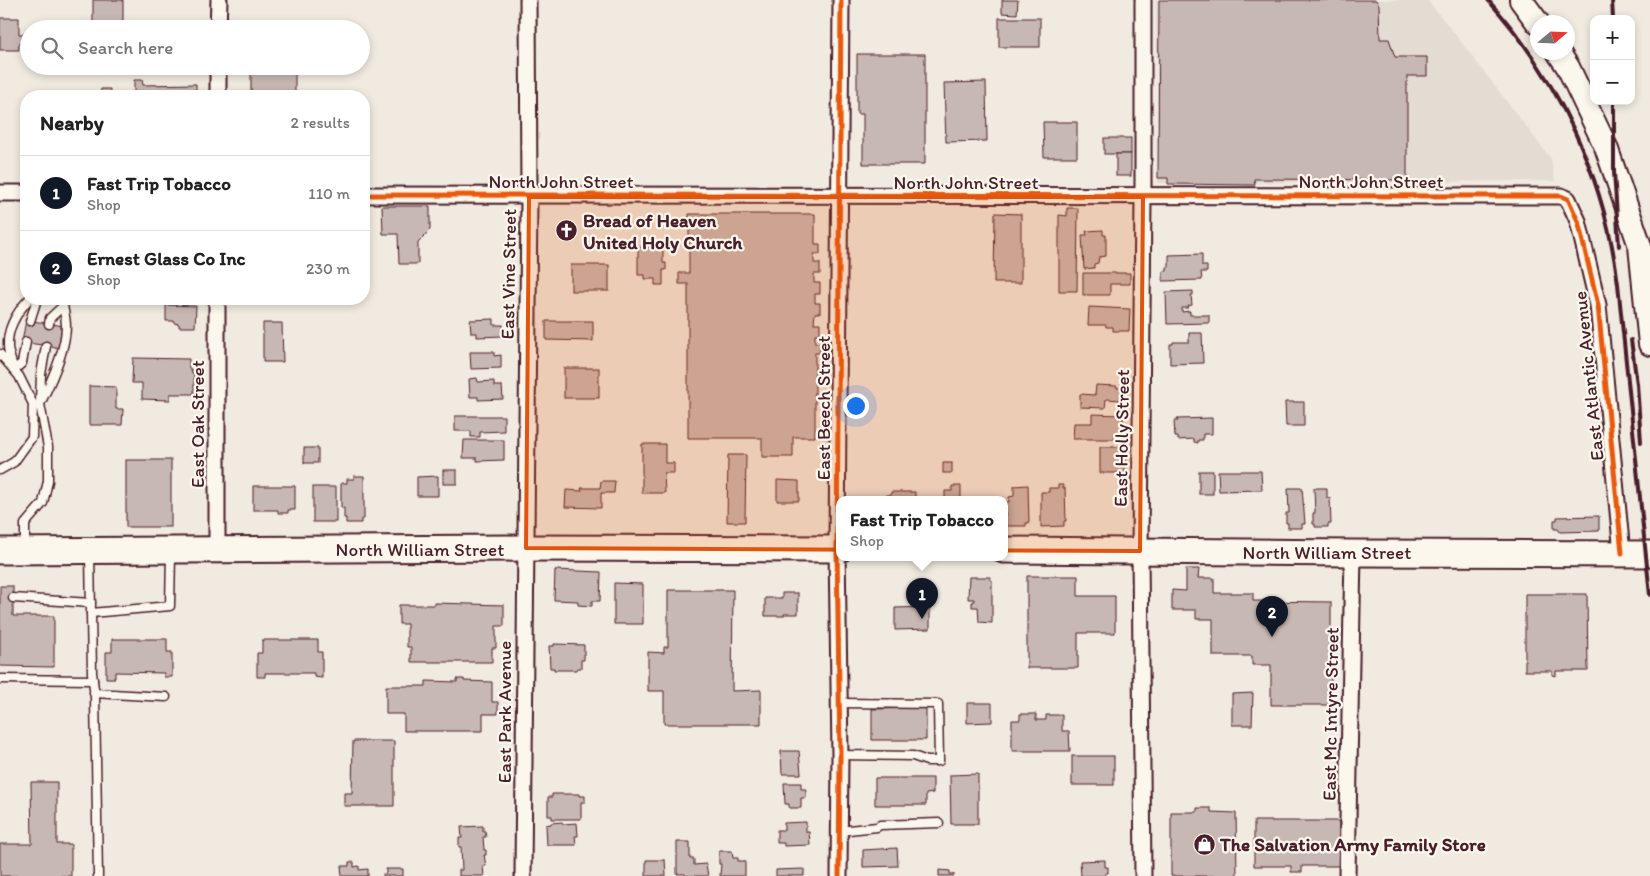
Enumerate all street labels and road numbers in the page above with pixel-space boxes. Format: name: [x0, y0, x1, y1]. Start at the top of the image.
street label: North John Street: [488, 170, 634, 193]
street label: North John Street: [1298, 170, 1444, 193]
street label: North John Street: [893, 171, 1039, 194]
street label: East Vine Street: [496, 208, 521, 340]
street label: East Atlantic Avenue: [1568, 290, 1609, 462]
street label: East Beech Street: [812, 336, 835, 480]
street label: East Oak Street: [186, 360, 209, 488]
street label: East Holly Street: [1109, 369, 1134, 507]
street label: North William Street: [336, 538, 504, 561]
street label: North William Street: [1243, 541, 1411, 564]
street label: East Mc Intyre Street: [1317, 627, 1344, 801]
street label: East Park Avenue: [493, 641, 516, 783]

